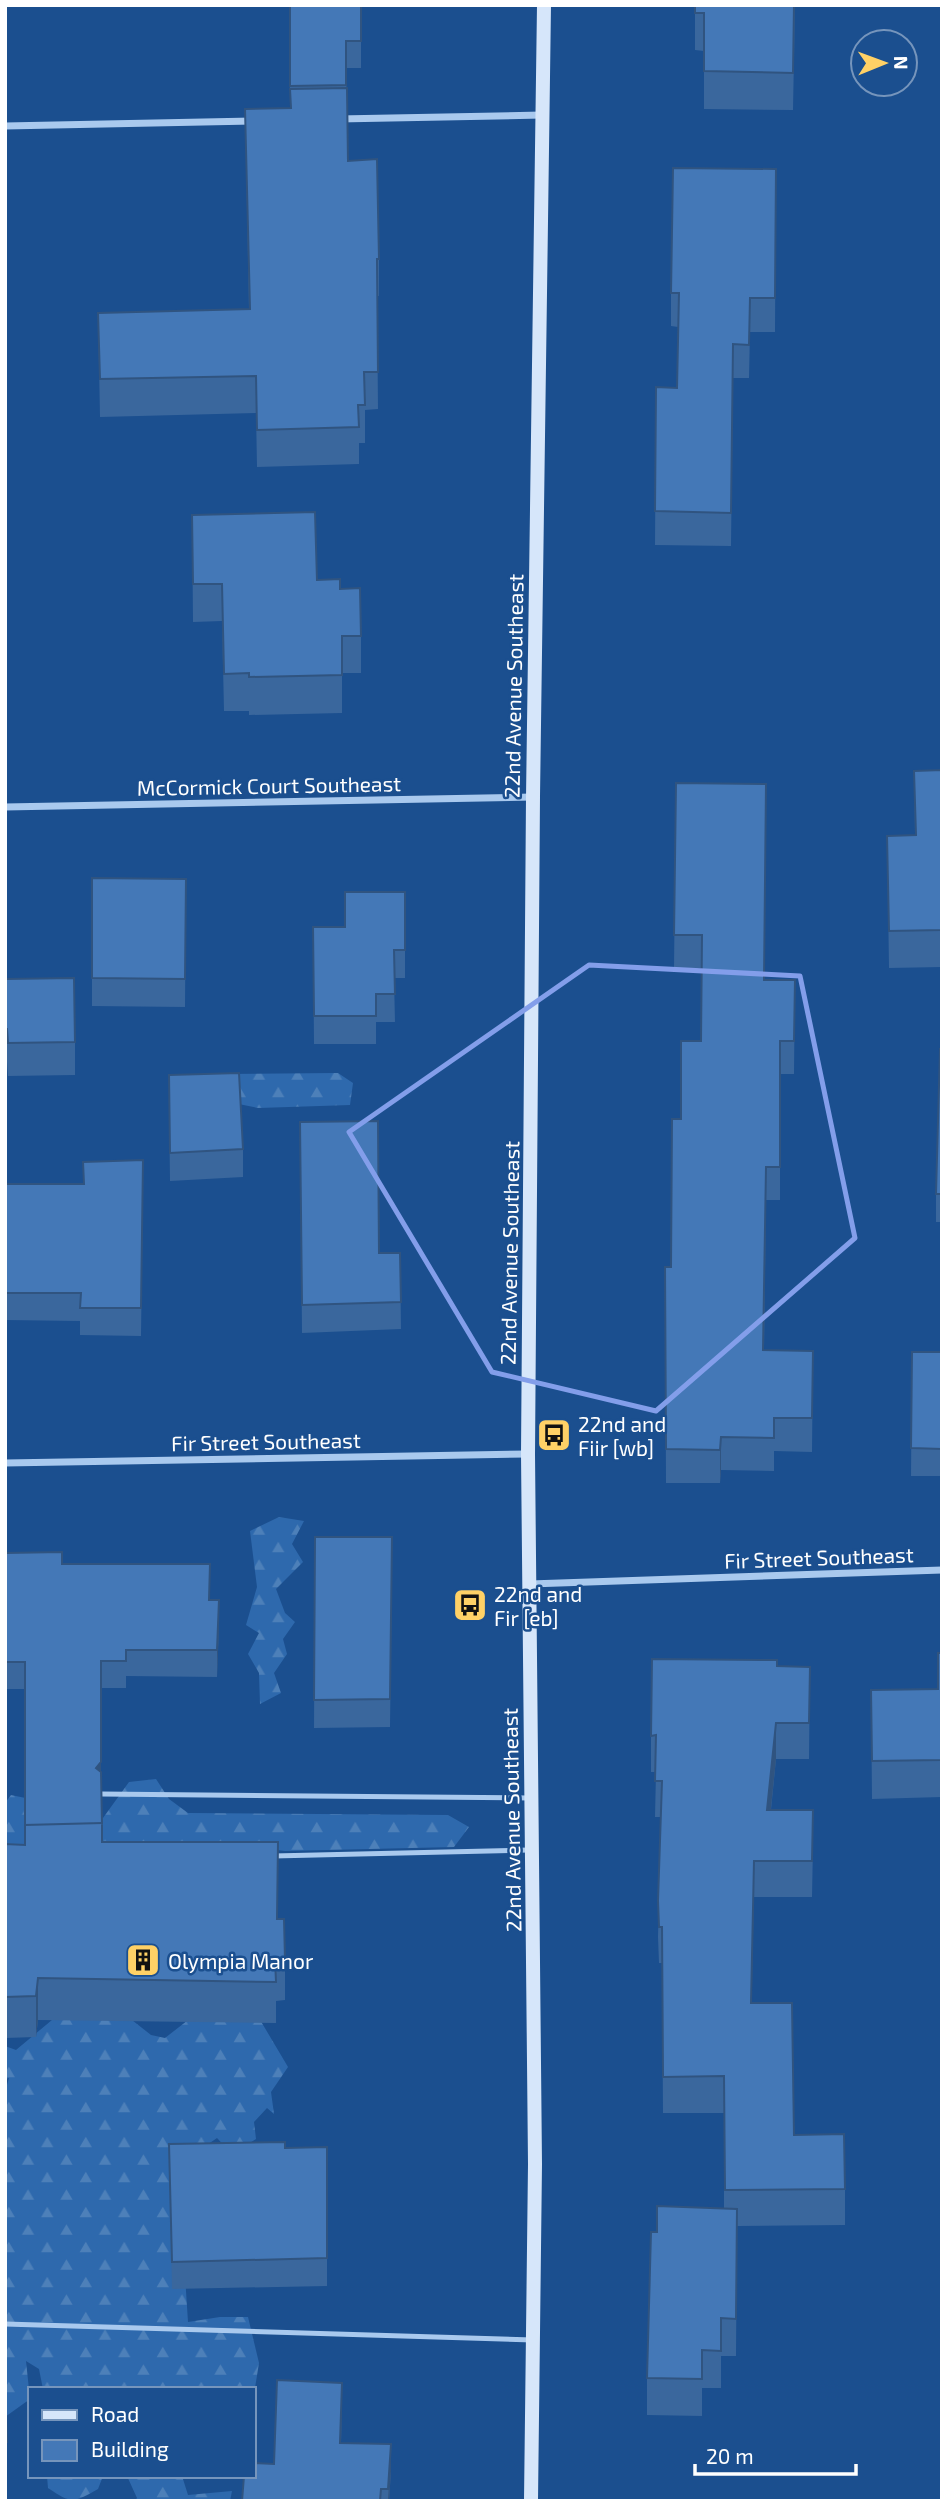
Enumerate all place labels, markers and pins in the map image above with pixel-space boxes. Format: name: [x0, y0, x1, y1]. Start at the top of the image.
place label: 22nd and Fiir [wb]: [578, 1411, 666, 1460]
bus stop icon: 22nd and Fiir [wb]: [535, 1416, 573, 1454]
place label: 22nd and Fir [eb]: [494, 1581, 582, 1630]
bus stop icon: 22nd and Fir [eb]: [451, 1586, 489, 1624]
building icon: Olympia Manor: [124, 1941, 162, 1979]
place label: Olympia Manor: [168, 1948, 314, 1973]

